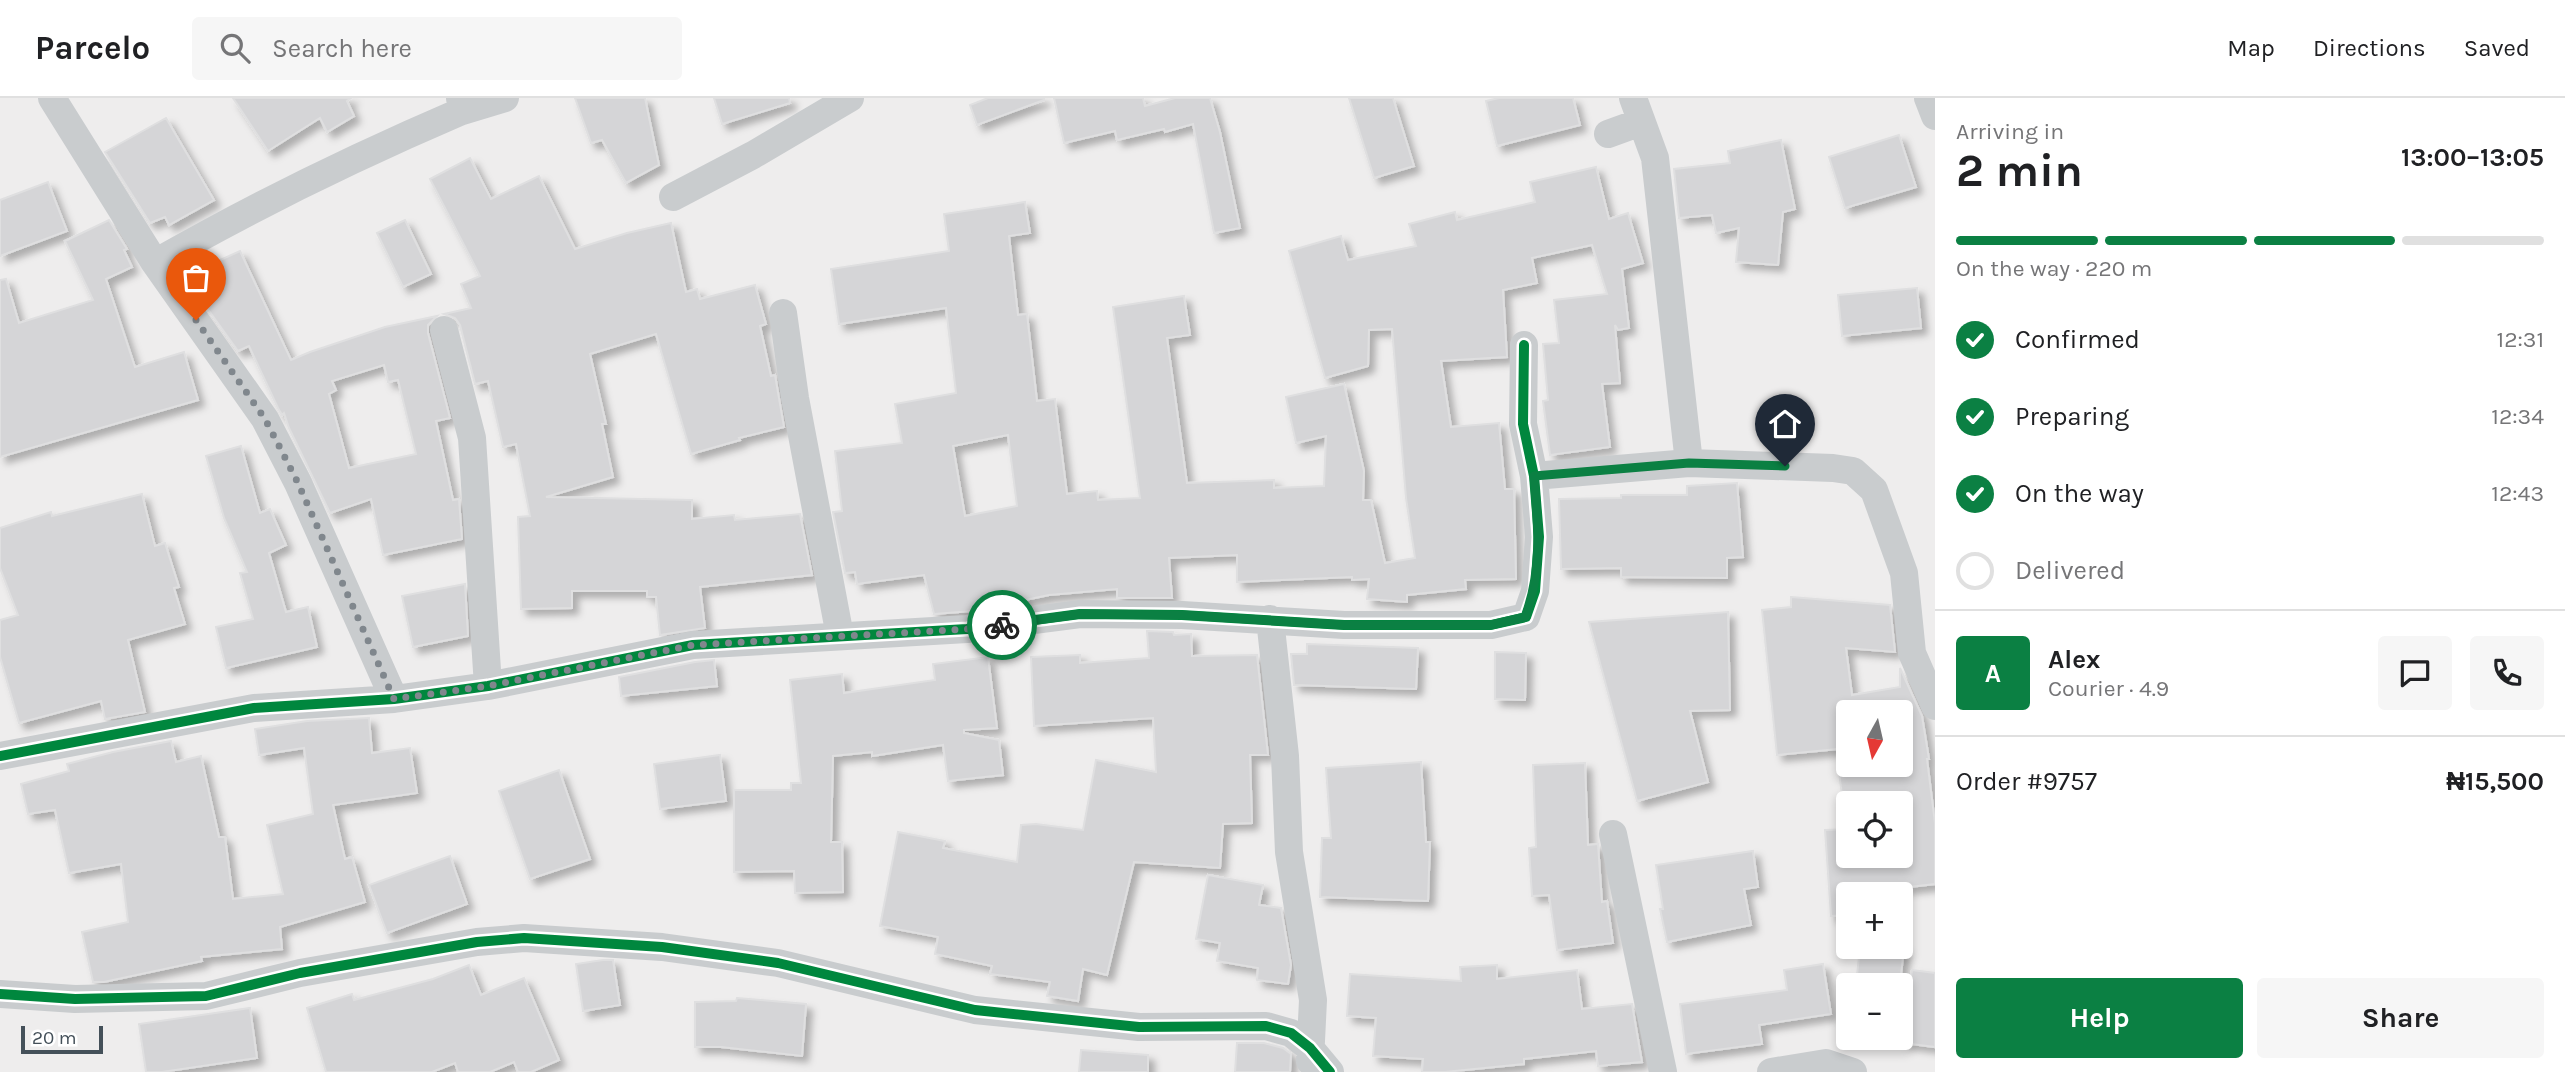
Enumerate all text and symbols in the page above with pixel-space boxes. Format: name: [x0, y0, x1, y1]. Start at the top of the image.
search box: [192, 17, 682, 80]
text: Parcelo: [35, 29, 150, 67]
icon: search: [216, 29, 254, 67]
text: Search here: [272, 33, 412, 64]
text: Map: [2227, 34, 2275, 62]
text: Directions: [2313, 34, 2426, 62]
text: Saved: [2464, 34, 2530, 62]
text: Arriving in: [1956, 118, 2064, 145]
text: 13:00–13:05: [2401, 142, 2544, 173]
text: 2 min: [1956, 144, 2083, 198]
pin: [166, 248, 226, 320]
text: On the way · 220 m: [1956, 255, 2152, 282]
icon: bag: [177, 259, 215, 297]
icon: check: [1956, 321, 1994, 359]
text: Confirmed: [2015, 324, 2140, 355]
text: 12:31: [2497, 326, 2544, 353]
pin: [1755, 394, 1815, 466]
icon: check: [1956, 398, 1994, 436]
text: Preparing: [2015, 401, 2129, 432]
text: 12:34: [2491, 403, 2544, 430]
icon: home: [1766, 405, 1804, 443]
icon: check: [1956, 475, 1994, 513]
text: On the way: [2015, 478, 2144, 509]
text: 12:43: [2491, 480, 2544, 507]
text: Delivered: [2015, 555, 2125, 586]
courier: [967, 590, 1037, 660]
icon: bike: [983, 606, 1021, 644]
button: chat: [2378, 636, 2452, 710]
button: phone: [2470, 636, 2544, 710]
text: Alex: [2048, 644, 2100, 675]
text: A: [1985, 658, 2001, 689]
text: Courier · 4.9: [2048, 675, 2169, 702]
north arrow: [1836, 700, 1913, 777]
map controls: [1836, 700, 1913, 1050]
text: Order #9757: [1956, 766, 2097, 797]
text: ₦15,500: [2446, 766, 2544, 797]
button: locate: [1836, 791, 1913, 868]
button: +: [1836, 882, 1913, 959]
button: −: [1836, 973, 1913, 1050]
button: Help: [1956, 978, 2243, 1058]
button: Share: [2257, 978, 2544, 1058]
scale bar: [21, 1023, 103, 1055]
text: 20 m: [32, 1027, 77, 1049]

